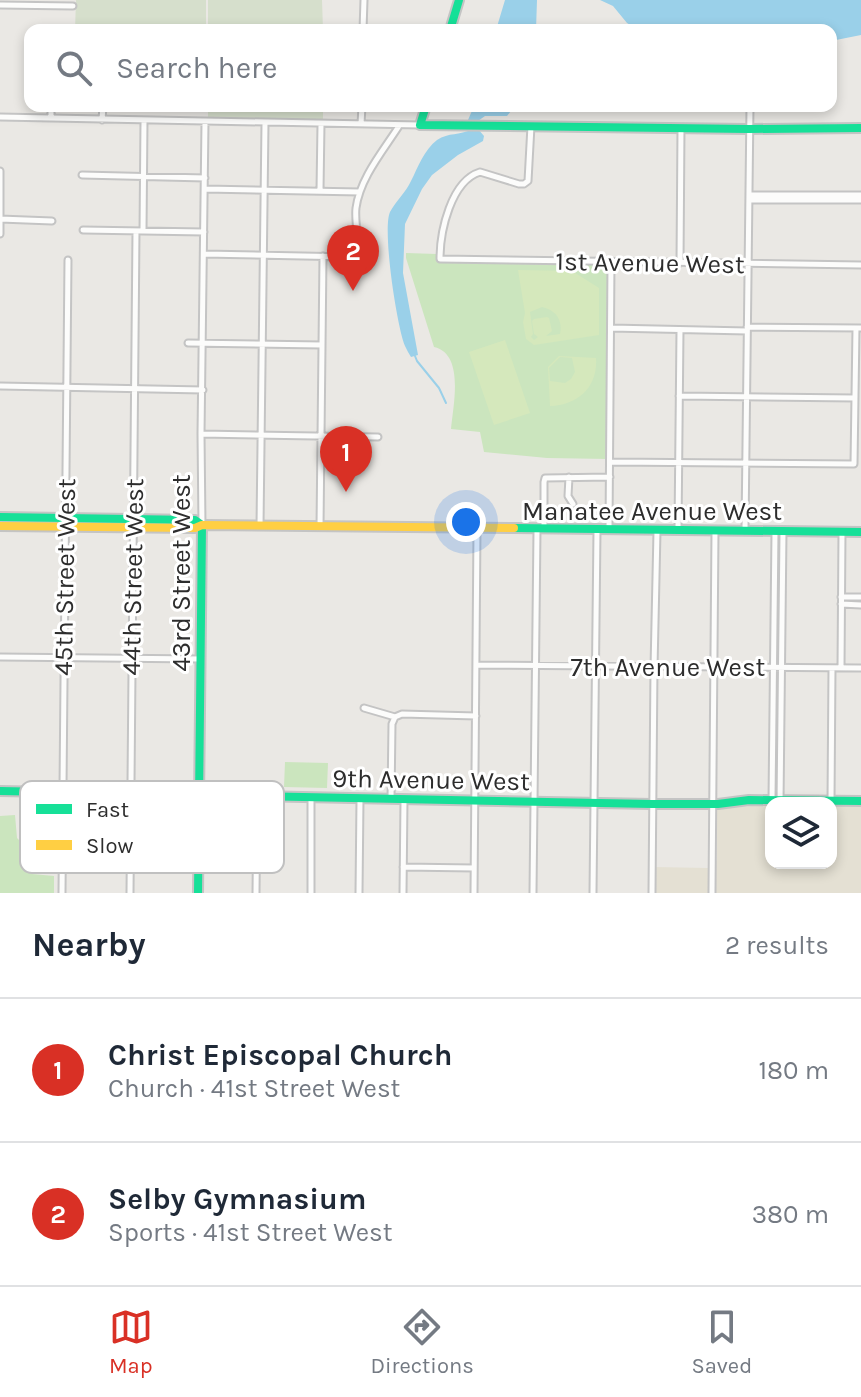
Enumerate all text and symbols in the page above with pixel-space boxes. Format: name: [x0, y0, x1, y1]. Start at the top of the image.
search box: [24, 24, 837, 112]
icon: search: [52, 46, 96, 90]
text: Search here: [116, 50, 277, 86]
pin: 2: [327, 225, 379, 291]
street label: 1st Avenue West: [555, 246, 745, 280]
pin: 1: [320, 426, 372, 492]
street label: 43rd Street West: [166, 474, 197, 672]
street label: 45th Street West: [48, 478, 82, 676]
street label: 44th Street West: [116, 478, 150, 676]
street label: Manatee Avenue West: [522, 496, 782, 527]
your location: [446, 502, 486, 542]
street label: 7th Avenue West: [571, 652, 766, 683]
street label: 9th Avenue West: [332, 763, 530, 797]
legend: [20, 781, 284, 873]
text: Fast: [86, 797, 129, 823]
map controls: [765, 797, 837, 869]
button: layers: [765, 797, 837, 869]
text: Slow: [86, 833, 133, 859]
text: Nearby: [32, 925, 146, 965]
text: 2 results: [725, 930, 829, 961]
text: Christ Episcopal Church: [108, 1037, 452, 1073]
text: 1: [53, 1055, 63, 1086]
text: 180 m: [759, 1055, 829, 1086]
text: Church · 41st Street West: [108, 1073, 400, 1104]
text: Selby Gymnasium: [108, 1181, 366, 1217]
text: 2: [50, 1199, 66, 1230]
text: 380 m: [752, 1199, 829, 1230]
text: Sports · 41st Street West: [108, 1217, 392, 1248]
tab: Map: [109, 1305, 153, 1379]
tab: Directions: [370, 1305, 474, 1379]
tab: Saved: [691, 1305, 752, 1379]

